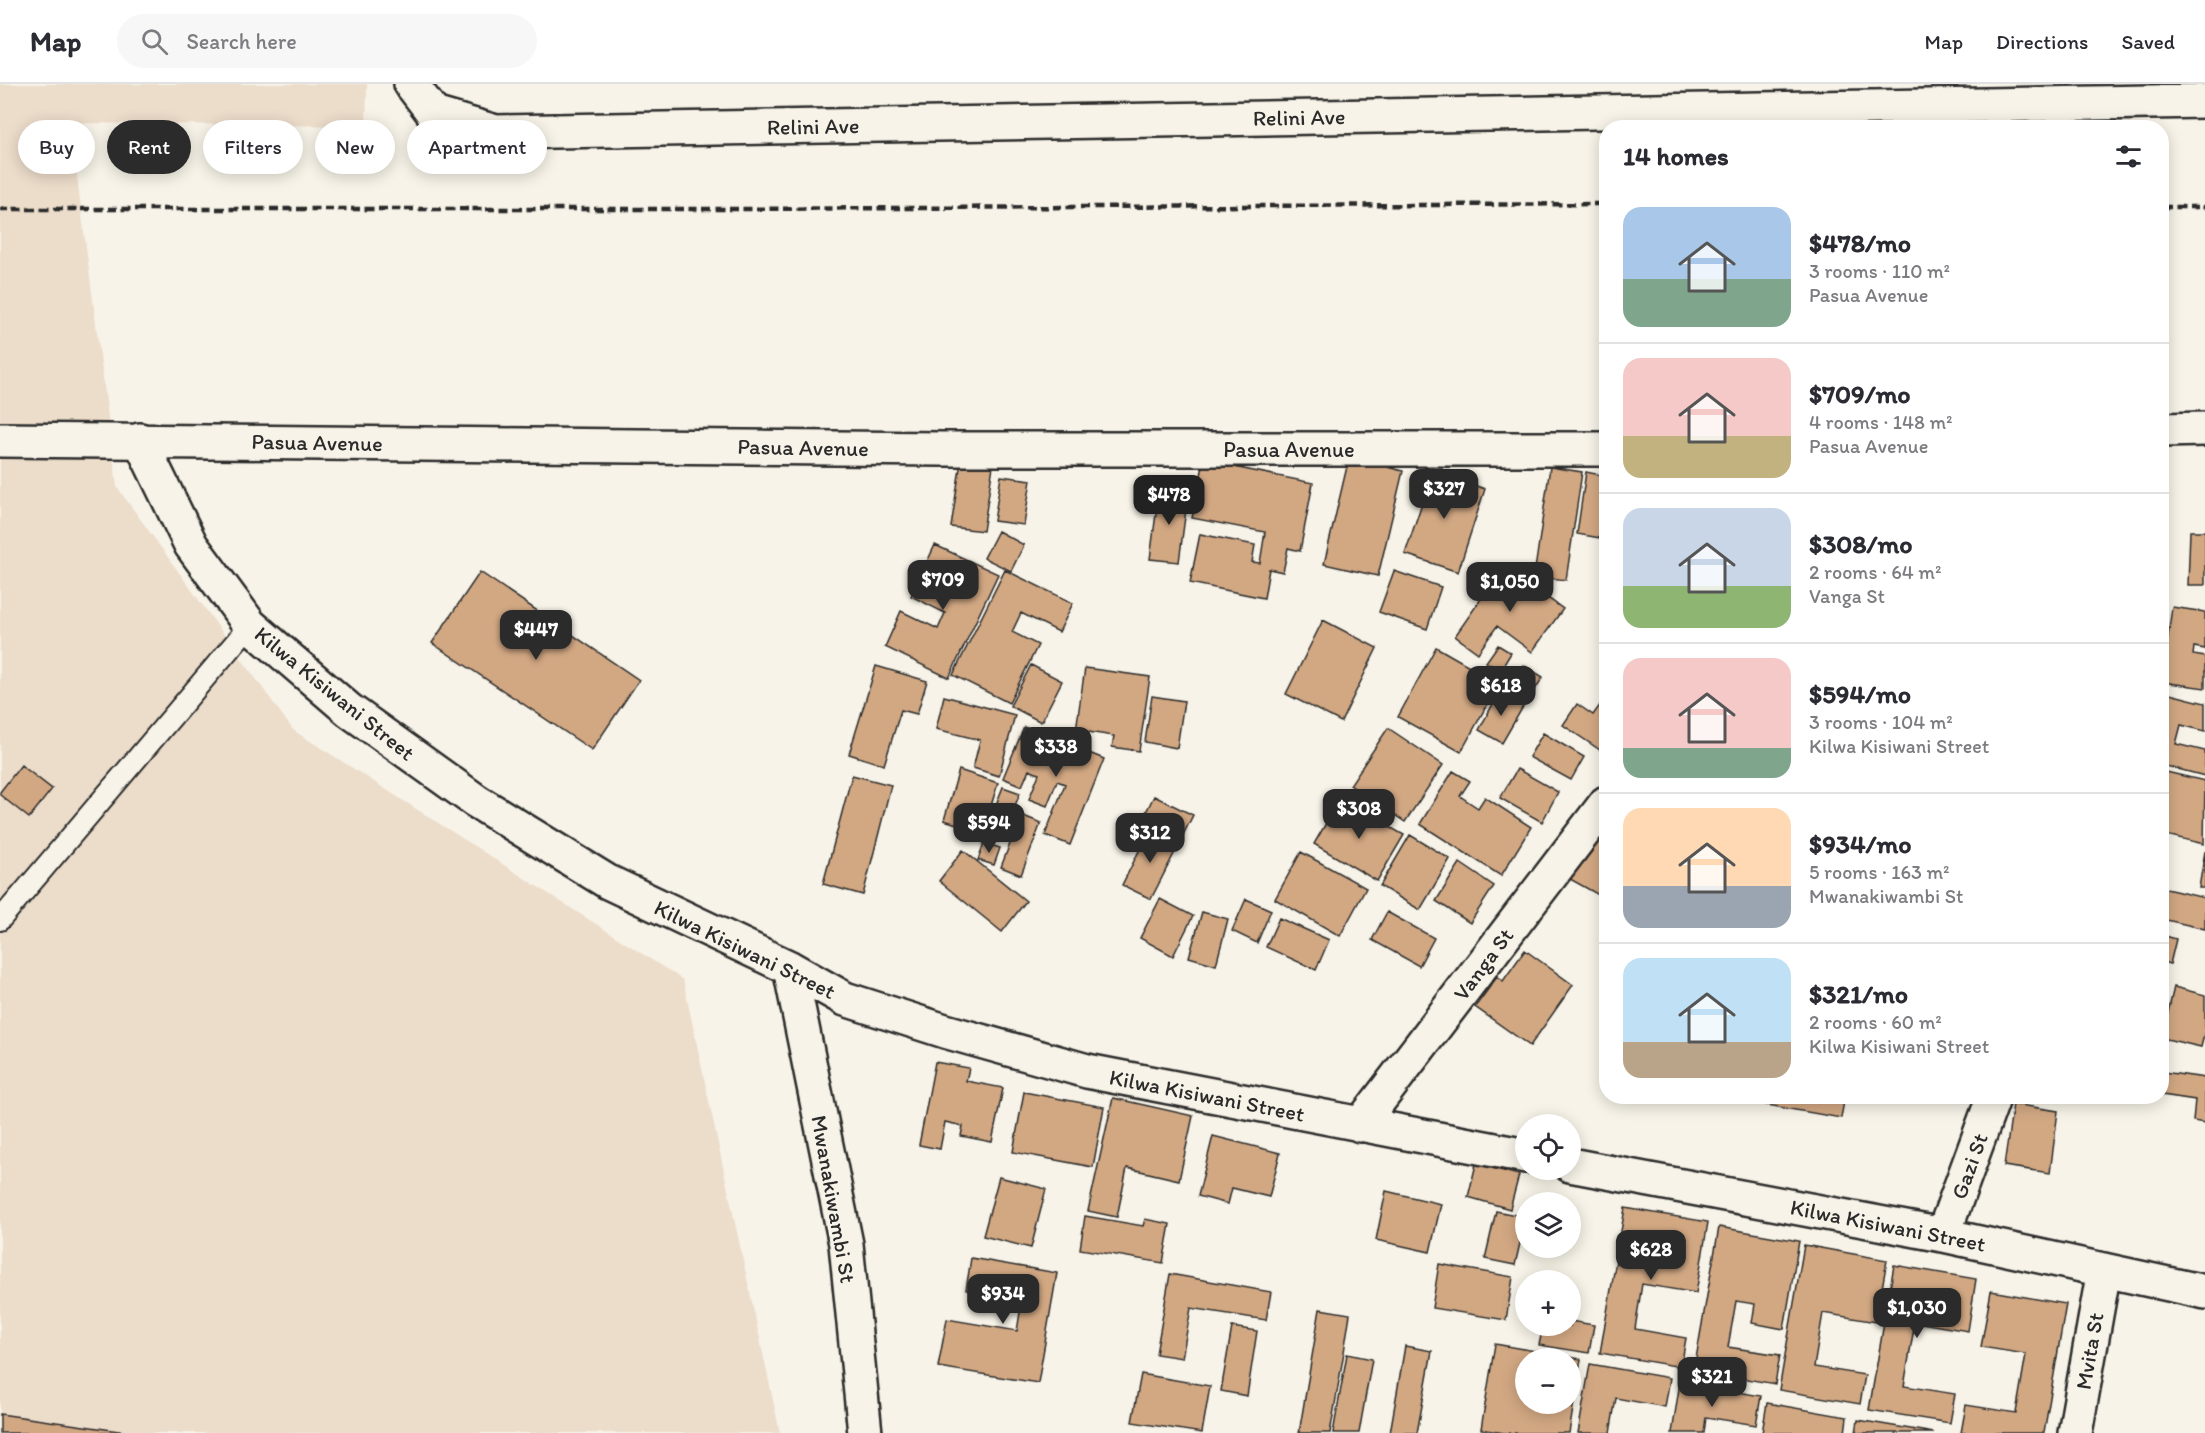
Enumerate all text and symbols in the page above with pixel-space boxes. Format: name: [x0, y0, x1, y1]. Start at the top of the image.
search box: [117, 14, 537, 68]
text: Map: [30, 24, 81, 58]
icon: search: [138, 25, 171, 58]
text: Search here: [186, 28, 297, 55]
text: Map: [1925, 29, 1963, 54]
text: Directions: [1996, 29, 2088, 54]
text: Saved: [2121, 29, 2175, 54]
street label: Relini Ave: [1253, 103, 1346, 132]
street label: Relini Ave: [767, 112, 860, 141]
chip: Buy: [18, 120, 95, 174]
chip: Rent: [107, 120, 191, 174]
chip: Filters: [203, 120, 303, 174]
chip: New: [315, 120, 395, 174]
chip: Apartment: [407, 120, 547, 174]
text: 14 homes: [1623, 140, 1729, 172]
icon: filters: [2112, 140, 2145, 173]
text: $478/mo: [1809, 227, 1911, 259]
icon: home: [1671, 231, 1743, 303]
text: 3 rooms · 110 m²: [1809, 259, 1950, 283]
text: Pasua Avenue: [1809, 283, 1928, 307]
text: $709/mo: [1809, 378, 1911, 410]
icon: home: [1671, 382, 1743, 454]
text: 4 rooms · 148 m²: [1809, 410, 1953, 434]
street label: Pasua Avenue: [251, 428, 383, 457]
street label: Pasua Avenue: [737, 433, 869, 462]
text: Pasua Avenue: [1809, 434, 1928, 458]
street label: Pasua Avenue: [1223, 436, 1355, 463]
pin: $327: [1408, 469, 1480, 520]
pin: $478: [1133, 475, 1205, 526]
text: $327: [1423, 476, 1465, 500]
text: $478: [1147, 482, 1191, 506]
text: $308/mo: [1809, 528, 1913, 560]
icon: home: [1671, 532, 1743, 604]
pin: $709: [907, 560, 979, 611]
text: 2 rooms · 64 m²: [1809, 560, 1941, 584]
pin: $1,050: [1461, 562, 1559, 613]
text: $709: [922, 567, 964, 591]
text: $1,050: [1480, 569, 1540, 593]
text: Vanga St: [1809, 584, 1885, 608]
pin: $447: [500, 610, 572, 661]
text: $447: [514, 617, 558, 641]
street label: Kilwa Kisiwani Street: [249, 621, 420, 766]
pin: $618: [1465, 666, 1537, 717]
text: $618: [1481, 673, 1521, 697]
text: $594/mo: [1809, 678, 1911, 710]
icon: home: [1671, 682, 1743, 754]
text: 3 rooms · 104 m²: [1809, 710, 1953, 734]
pin: $338: [1020, 727, 1092, 778]
text: $338: [1035, 734, 1077, 758]
text: Kilwa Kisiwani Street: [1809, 734, 1989, 758]
pin: $308: [1323, 789, 1395, 840]
text: $308: [1337, 796, 1381, 820]
pin: $594: [953, 803, 1025, 854]
text: $594: [967, 810, 1011, 834]
pin: $312: [1114, 813, 1186, 864]
text: $312: [1130, 820, 1170, 844]
text: $934/mo: [1809, 828, 1912, 860]
icon: home: [1671, 832, 1743, 904]
text: 5 rooms · 163 m²: [1809, 860, 1950, 884]
text: Mwanakiwambi St: [1809, 884, 1963, 908]
street label: Kilwa Kisiwani Street: [650, 894, 840, 1005]
street label: Vanga St: [1447, 923, 1519, 1006]
text: $321/mo: [1809, 978, 1908, 1010]
icon: home: [1671, 982, 1743, 1054]
text: 2 rooms · 60 m²: [1809, 1010, 1942, 1034]
text: Kilwa Kisiwani Street: [1809, 1034, 1989, 1058]
street label: Kilwa Kisiwani Street: [1107, 1063, 1307, 1128]
street label: Mwanakiwambi St: [805, 1113, 862, 1285]
map controls: [1515, 1114, 1581, 1414]
button: locate: [1515, 1114, 1581, 1180]
street label: Gazi St: [1945, 1130, 1994, 1203]
button: layers: [1515, 1192, 1581, 1258]
street label: Kilwa Kisiwani Street: [1788, 1193, 1988, 1258]
pin: $628: [1615, 1230, 1687, 1281]
text: $628: [1630, 1237, 1672, 1261]
button: +: [1515, 1270, 1581, 1336]
pin: $934: [967, 1274, 1039, 1325]
text: $934: [981, 1281, 1025, 1305]
pin: $1,030: [1868, 1288, 1966, 1339]
text: $1,030: [1887, 1295, 1947, 1319]
street label: Mvita St: [2069, 1310, 2110, 1392]
button: −: [1515, 1348, 1581, 1414]
pin: $321: [1676, 1357, 1748, 1408]
text: $321: [1692, 1364, 1732, 1388]

